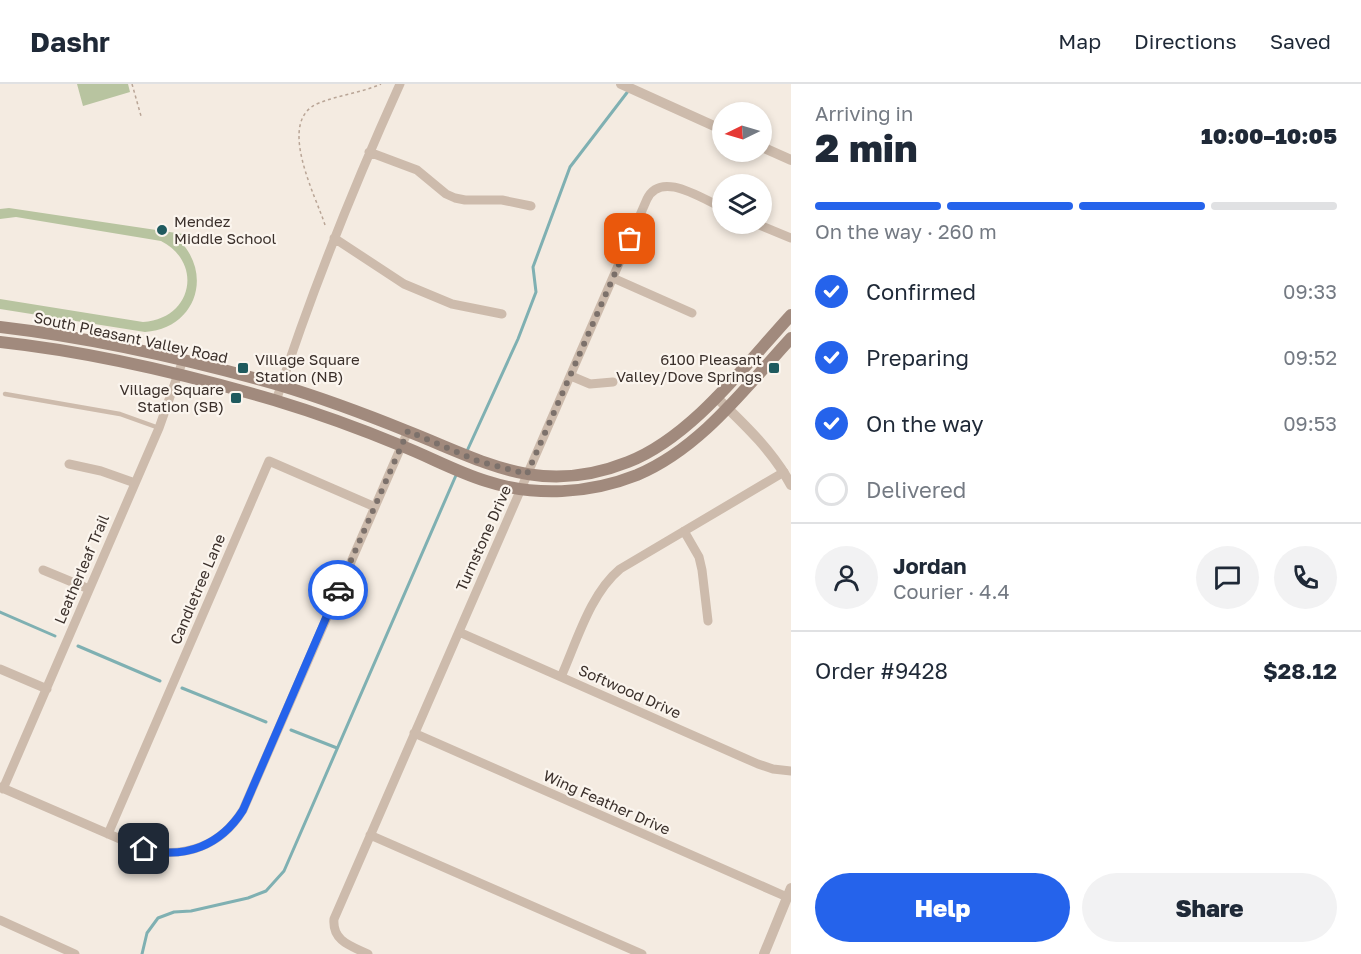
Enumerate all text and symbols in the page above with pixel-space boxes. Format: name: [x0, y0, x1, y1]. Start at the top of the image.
text: Dashr: [30, 25, 110, 58]
text: Map: [1058, 28, 1101, 54]
text: Directions: [1134, 28, 1237, 54]
text: Saved: [1270, 28, 1331, 54]
text: Arriving in: [815, 101, 913, 125]
north arrow: [712, 102, 772, 162]
map controls: [712, 102, 772, 234]
text: 10:00–10:05: [1201, 122, 1337, 149]
text: 2 min: [815, 124, 918, 171]
button: layers: [712, 174, 772, 234]
place label: Mendez Middle School: [174, 212, 276, 247]
pin: [604, 213, 655, 264]
text: On the way · 260 m: [815, 219, 997, 243]
icon: bag: [613, 222, 646, 255]
marker: Mendez Middle School: [155, 223, 169, 237]
icon: check: [815, 275, 848, 308]
text: Confirmed: [866, 278, 976, 305]
text: 09:33: [1283, 279, 1337, 303]
street label: South Pleasant Valley Road: [32, 308, 230, 366]
icon: check: [815, 341, 848, 374]
text: Preparing: [866, 344, 969, 371]
text: 09:52: [1283, 345, 1337, 369]
place label: Village Square Station (NB): [255, 350, 360, 385]
place label: 6100 Pleasant Valley/Dove Springs: [616, 350, 762, 385]
marker: Village Square Station (NB): [236, 361, 250, 375]
marker: 6100 Pleasant Valley/Dove Springs: [767, 361, 781, 375]
place label: Village Square Station (SB): [119, 380, 224, 415]
marker: Village Square Station (SB): [229, 391, 243, 405]
icon: check: [815, 407, 848, 440]
text: On the way: [866, 410, 984, 437]
text: 09:53: [1283, 411, 1337, 435]
text: Delivered: [866, 476, 966, 503]
street label: Turnstone Drive: [452, 482, 515, 594]
street label: Leatherleaf Trail: [50, 511, 112, 626]
street label: Candletree Lane: [166, 531, 229, 647]
button: person: [815, 546, 878, 609]
button: chat: [1196, 546, 1259, 609]
button: phone: [1274, 546, 1337, 609]
text: Jordan: [893, 552, 967, 579]
courier: [308, 560, 368, 620]
icon: car: [322, 574, 355, 607]
text: Courier · 4.4: [893, 579, 1010, 603]
text: Order #9428: [815, 657, 948, 684]
text: $28.12: [1263, 657, 1337, 684]
street label: Softwood Drive: [576, 660, 684, 722]
street label: Wing Feather Drive: [541, 766, 674, 838]
pin: [118, 823, 169, 874]
icon: home: [127, 832, 160, 865]
button: Help: [815, 873, 1070, 942]
button: Share: [1082, 873, 1337, 942]

